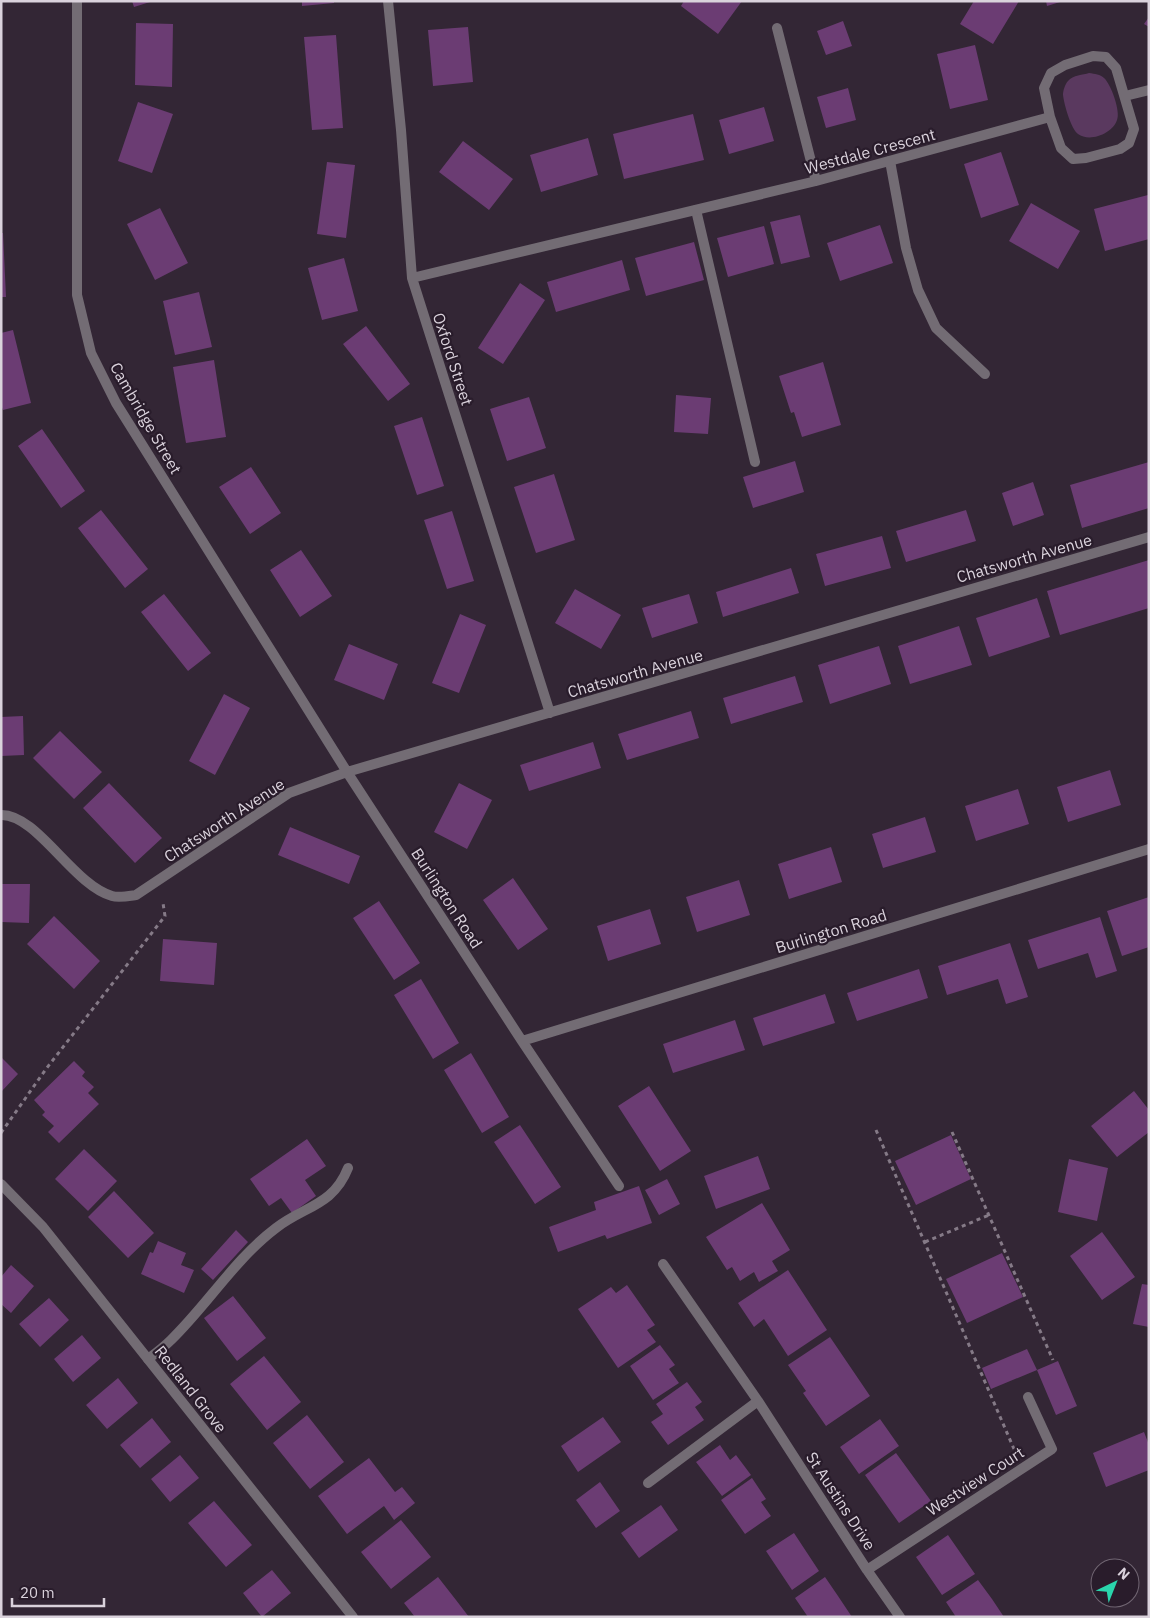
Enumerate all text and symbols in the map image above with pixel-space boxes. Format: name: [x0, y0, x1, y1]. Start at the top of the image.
street label: Westdale Crescent: [802, 124, 938, 178]
street label: Oxford Street: [429, 310, 477, 408]
street label: Cambridge Street: [106, 359, 186, 477]
street label: Chatsworth Avenue: [954, 529, 1094, 587]
street label: Chatsworth Avenue: [565, 644, 705, 702]
street label: Chatsworth Avenue: [160, 773, 288, 866]
street label: Burlington Road: [407, 844, 487, 952]
street label: Burlington Road: [773, 905, 889, 957]
street label: Redland Grove: [151, 1341, 231, 1437]
street label: Westview Court: [922, 1442, 1028, 1520]
street label: St Austins Drive: [802, 1448, 880, 1554]
north arrow: [1090, 1558, 1140, 1608]
text: N: [1114, 1563, 1134, 1584]
scale bar: [12, 1576, 105, 1608]
text: 20 m: [20, 1583, 55, 1602]

